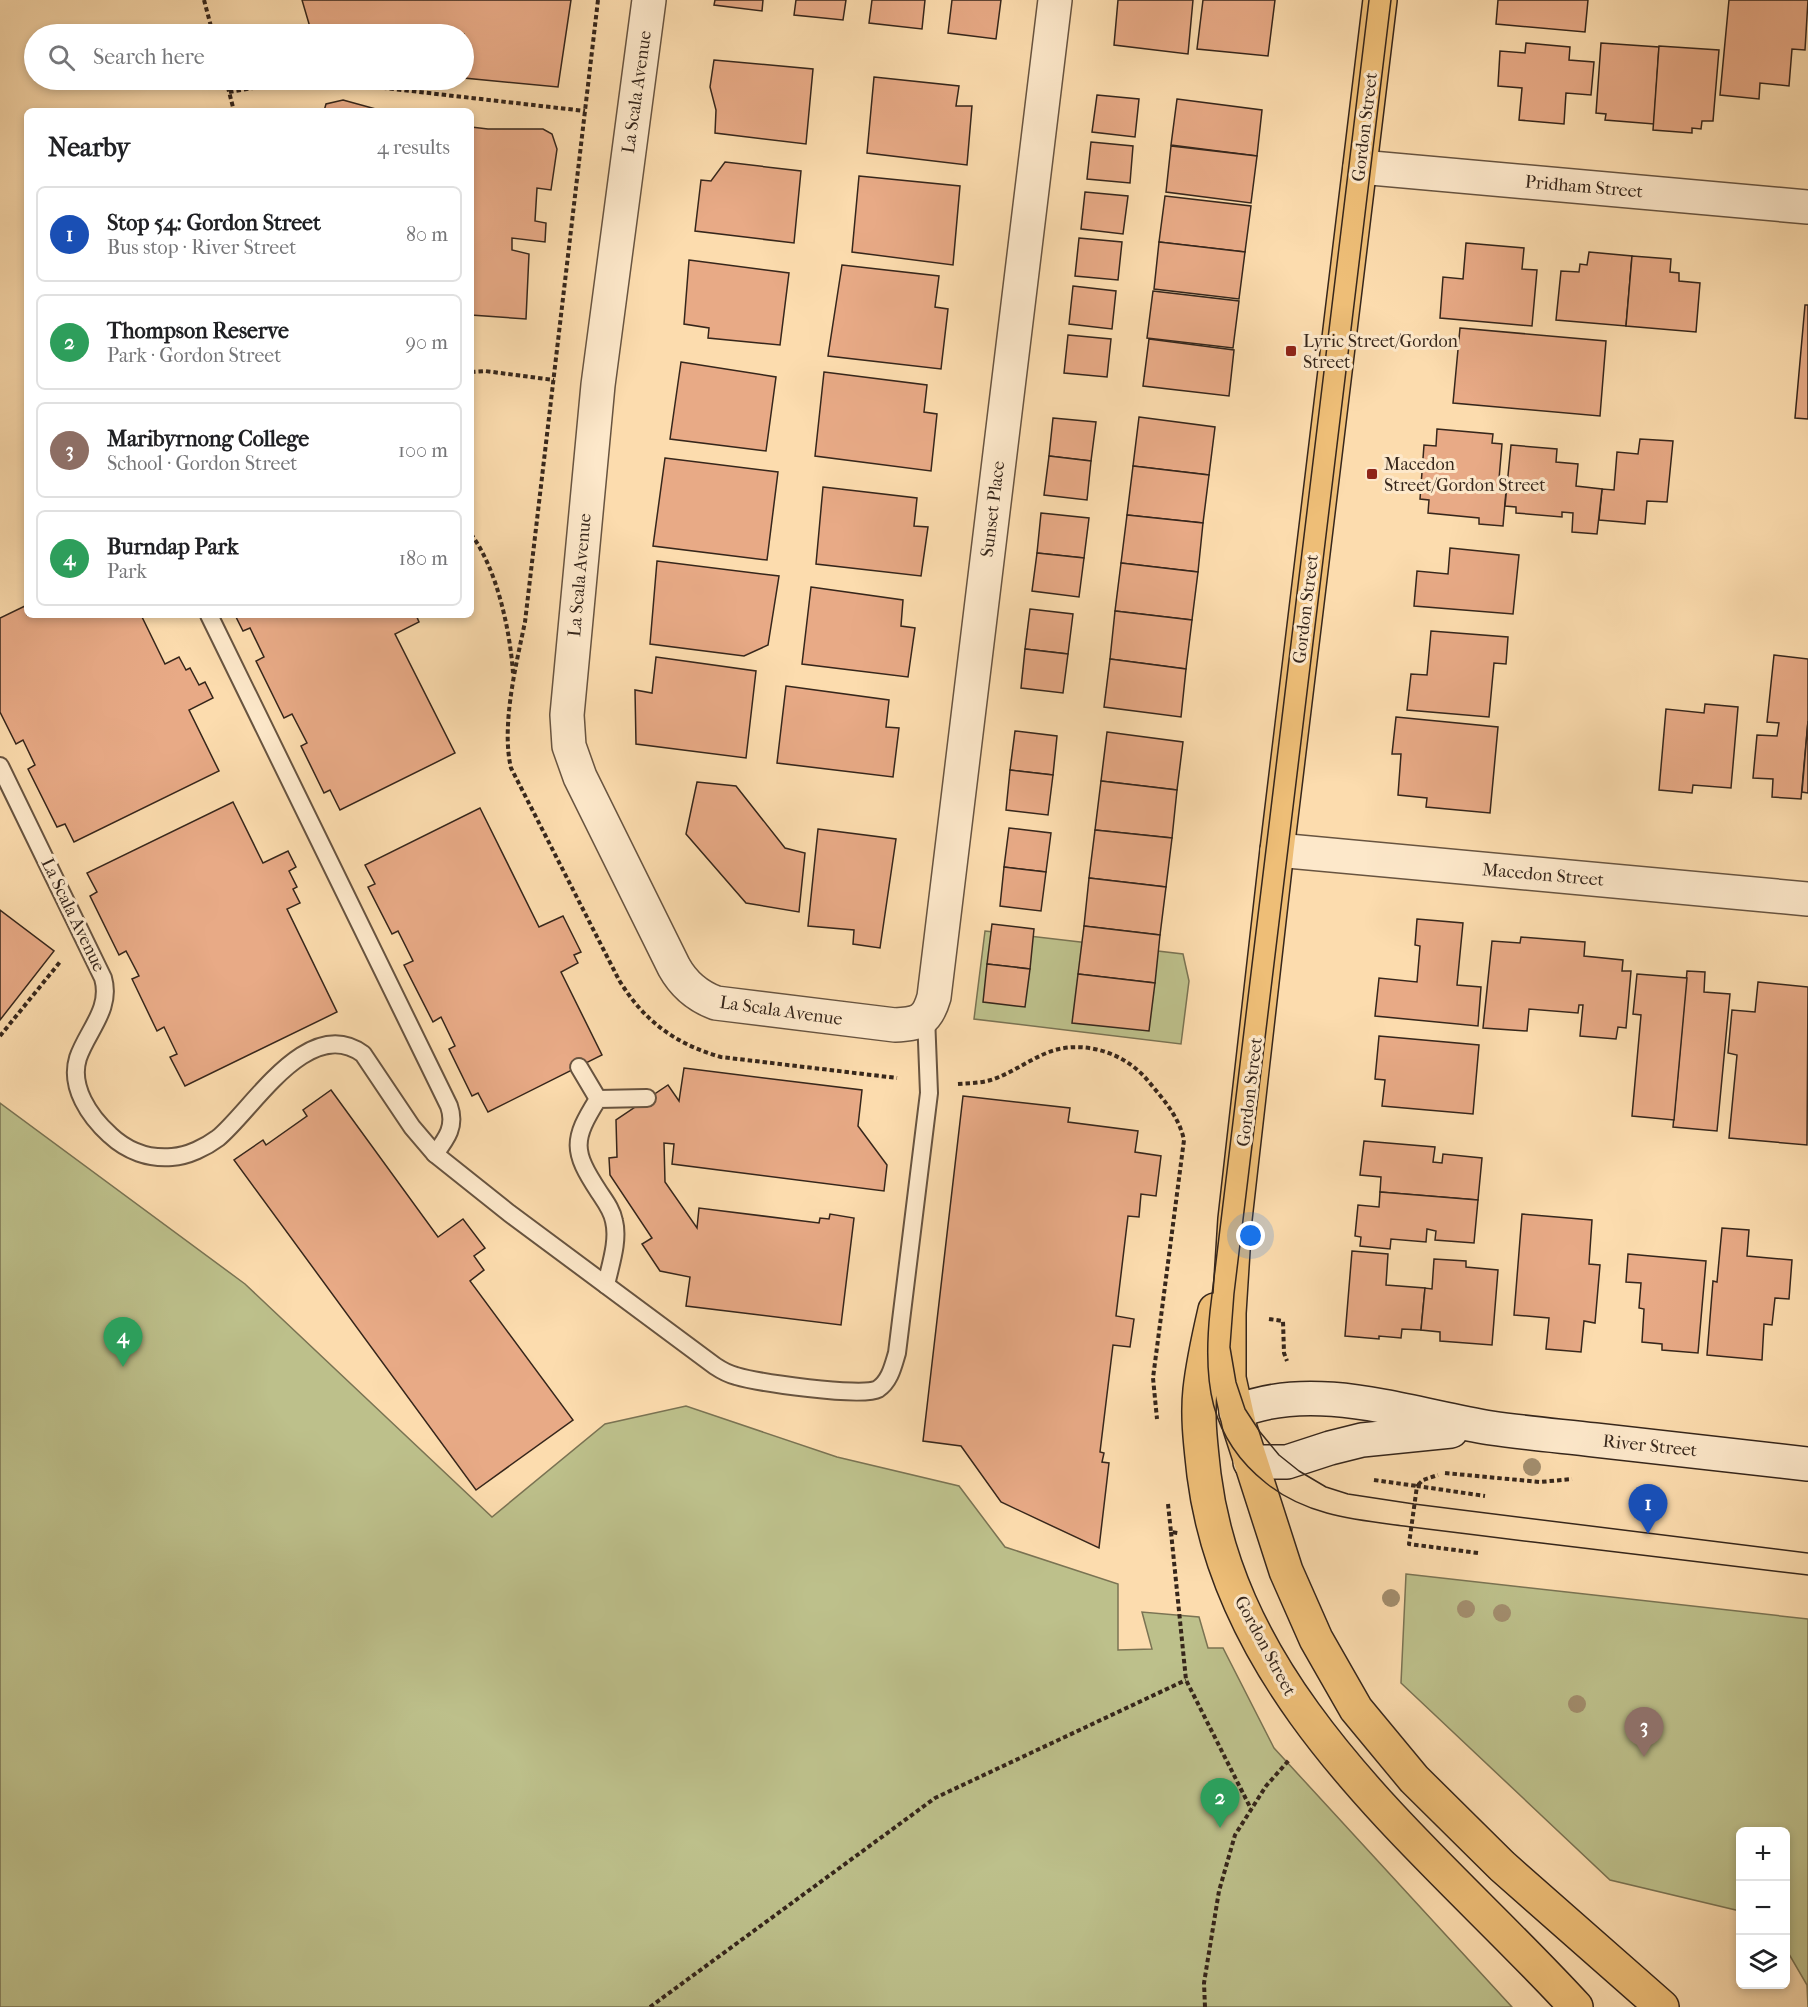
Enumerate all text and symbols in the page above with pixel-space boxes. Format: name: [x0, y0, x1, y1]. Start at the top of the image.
search box: [24, 24, 474, 90]
street label: La Scala Avenue: [618, 29, 656, 155]
icon: search: [45, 41, 78, 74]
text: Search here: [93, 44, 205, 70]
street label: Gordon Street: [1348, 71, 1382, 183]
text: Nearby: [48, 132, 130, 163]
text: 4 results: [377, 136, 450, 159]
street label: Pridham Street: [1524, 171, 1644, 203]
text: Stop 54: Gordon Street: [107, 210, 321, 236]
text: 1: [66, 223, 73, 246]
text: 80 m: [406, 223, 448, 246]
text: Bus stop · River Street: [107, 236, 296, 259]
text: Thompson Reserve: [107, 318, 289, 344]
text: 2: [64, 331, 75, 354]
text: 90 m: [406, 331, 448, 354]
place label: Lyric Street/Gordon Street: [1303, 331, 1459, 373]
text: Park · Gordon Street: [107, 344, 281, 367]
marker: Lyric Street/Gordon Street: [1284, 344, 1298, 358]
text: Maribyrnong College: [107, 426, 309, 452]
text: 3: [65, 439, 74, 462]
text: 100 m: [398, 439, 448, 462]
text: School · Gordon Street: [107, 452, 298, 475]
place label: Macedon Street/Gordon Street: [1384, 454, 1546, 496]
street label: Sunset Place: [977, 460, 1009, 558]
marker: Macedon Street/Gordon Street: [1365, 467, 1379, 481]
street label: La Scala Avenue: [564, 512, 596, 638]
text: Burndap Park: [107, 534, 238, 560]
text: 4: [64, 547, 75, 570]
text: 180 m: [399, 547, 448, 570]
street label: Gordon Street: [1289, 553, 1323, 665]
text: Park: [107, 560, 147, 583]
street label: La Scala Avenue: [36, 855, 110, 975]
street label: Macedon Street: [1481, 859, 1605, 891]
street label: La Scala Avenue: [718, 992, 844, 1030]
street label: Gordon Street: [1233, 1036, 1267, 1148]
your location: [1236, 1221, 1265, 1250]
pin: 4: [104, 1318, 142, 1367]
street label: River Street: [1602, 1431, 1699, 1461]
pin: 1: [1628, 1484, 1668, 1534]
street label: Gordon Street: [1230, 1593, 1300, 1700]
pin: 3: [1624, 1708, 1664, 1757]
pin: 2: [1200, 1778, 1240, 1828]
map controls: [1736, 1827, 1790, 1989]
button: +: [1736, 1827, 1790, 1881]
button: −: [1736, 1881, 1790, 1935]
button: layers: [1736, 1935, 1790, 1989]

